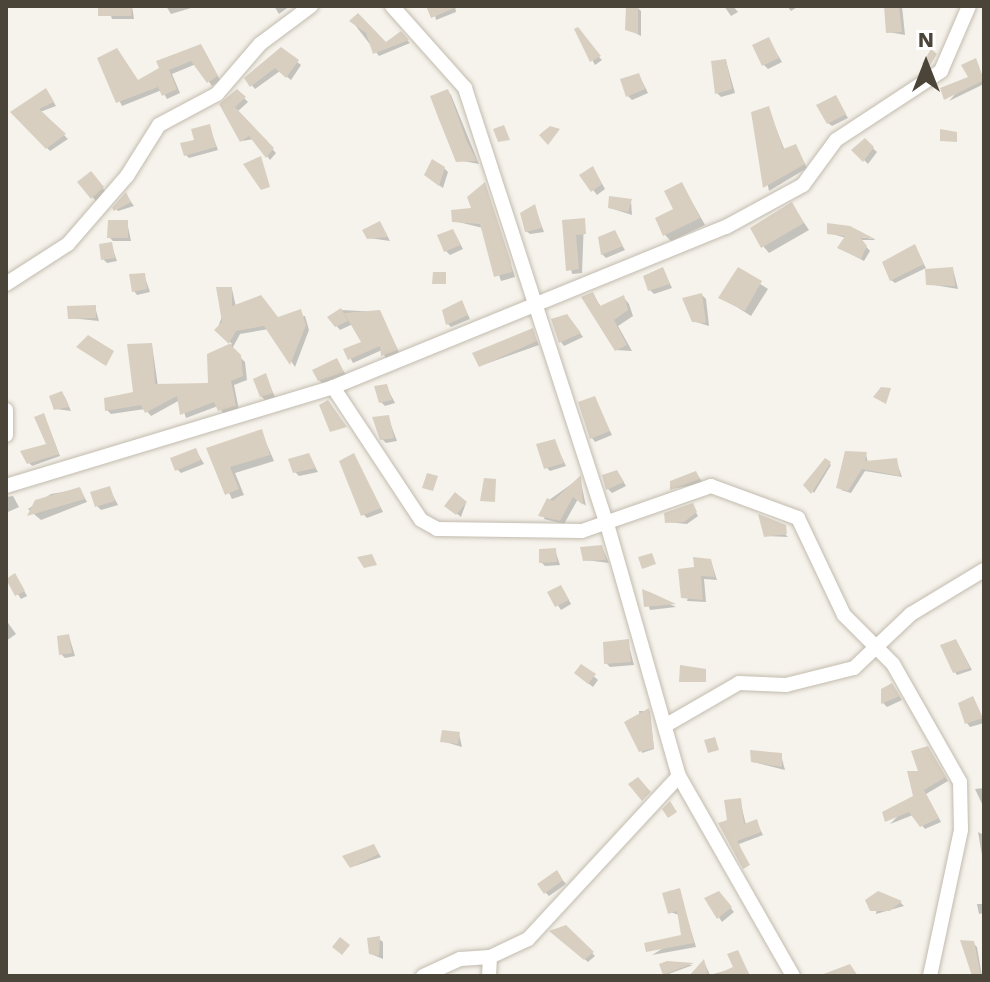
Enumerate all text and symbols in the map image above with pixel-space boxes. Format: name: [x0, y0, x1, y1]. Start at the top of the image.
north arrow: [886, 24, 966, 104]
text: N: [918, 27, 934, 52]

